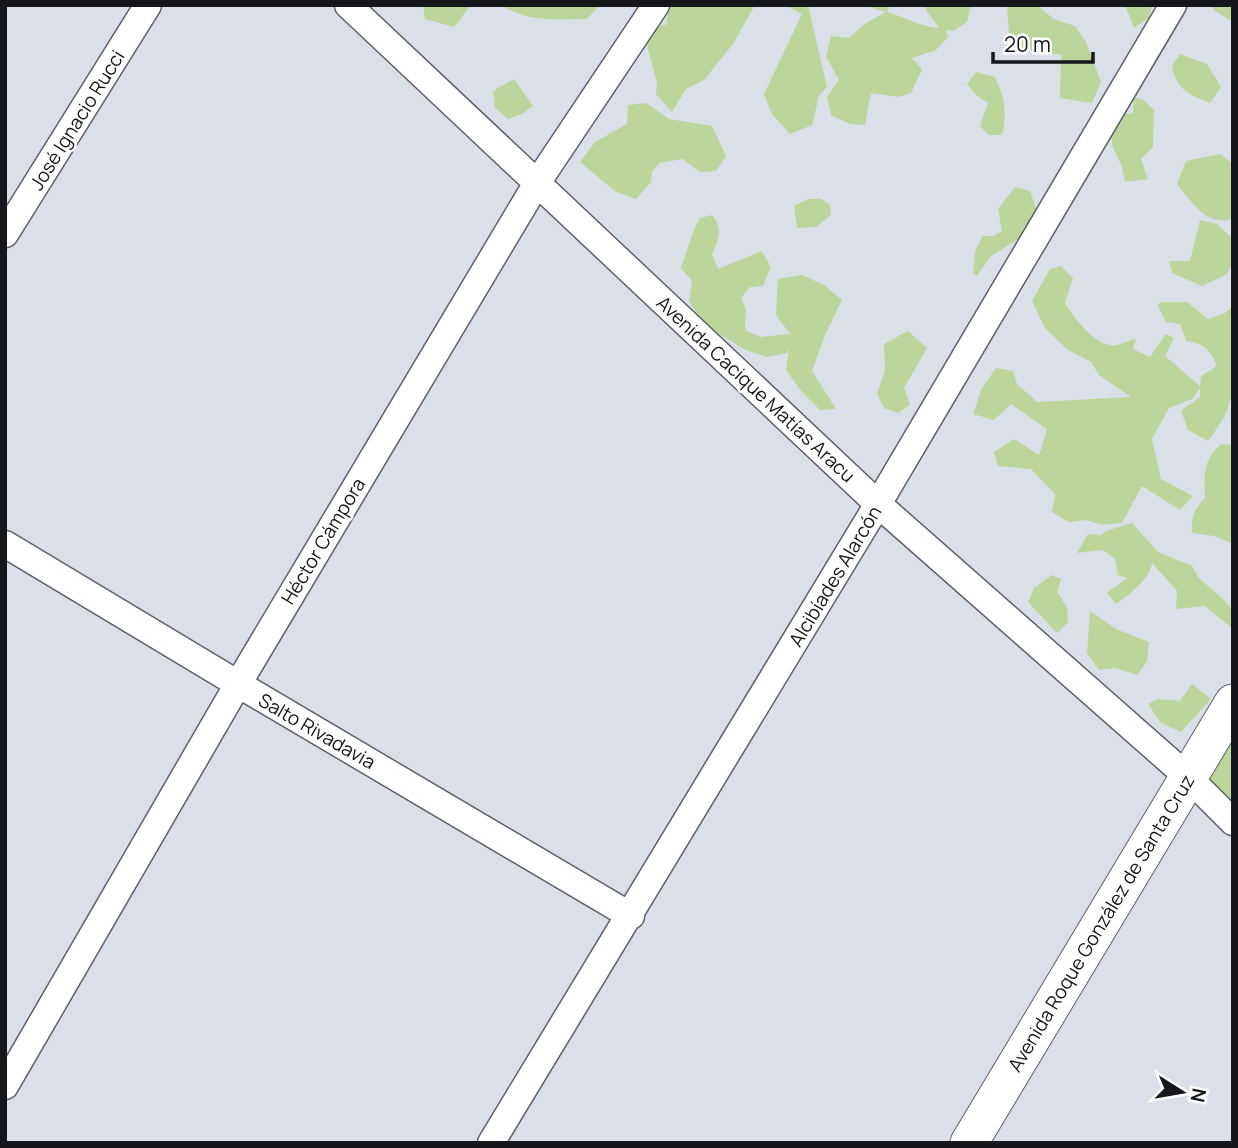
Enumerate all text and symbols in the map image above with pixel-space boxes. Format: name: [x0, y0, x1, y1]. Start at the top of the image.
scale bar: [993, 21, 1093, 65]
text: 20 m: [1004, 30, 1051, 58]
street label: José Ignacio Rucci: [24, 45, 130, 195]
street label: Avenida Cacique Matías Aracu: [651, 290, 861, 488]
street label: Héctor Cámpora: [275, 473, 371, 609]
street label: Alcibíades Alarcón: [783, 501, 887, 651]
street label: Salto Rivadavia: [254, 687, 380, 775]
street label: Avenida Roque González de Santa Cruz: [1002, 770, 1200, 1076]
north arrow: [1147, 1057, 1217, 1127]
text: N: [1185, 1086, 1213, 1104]

